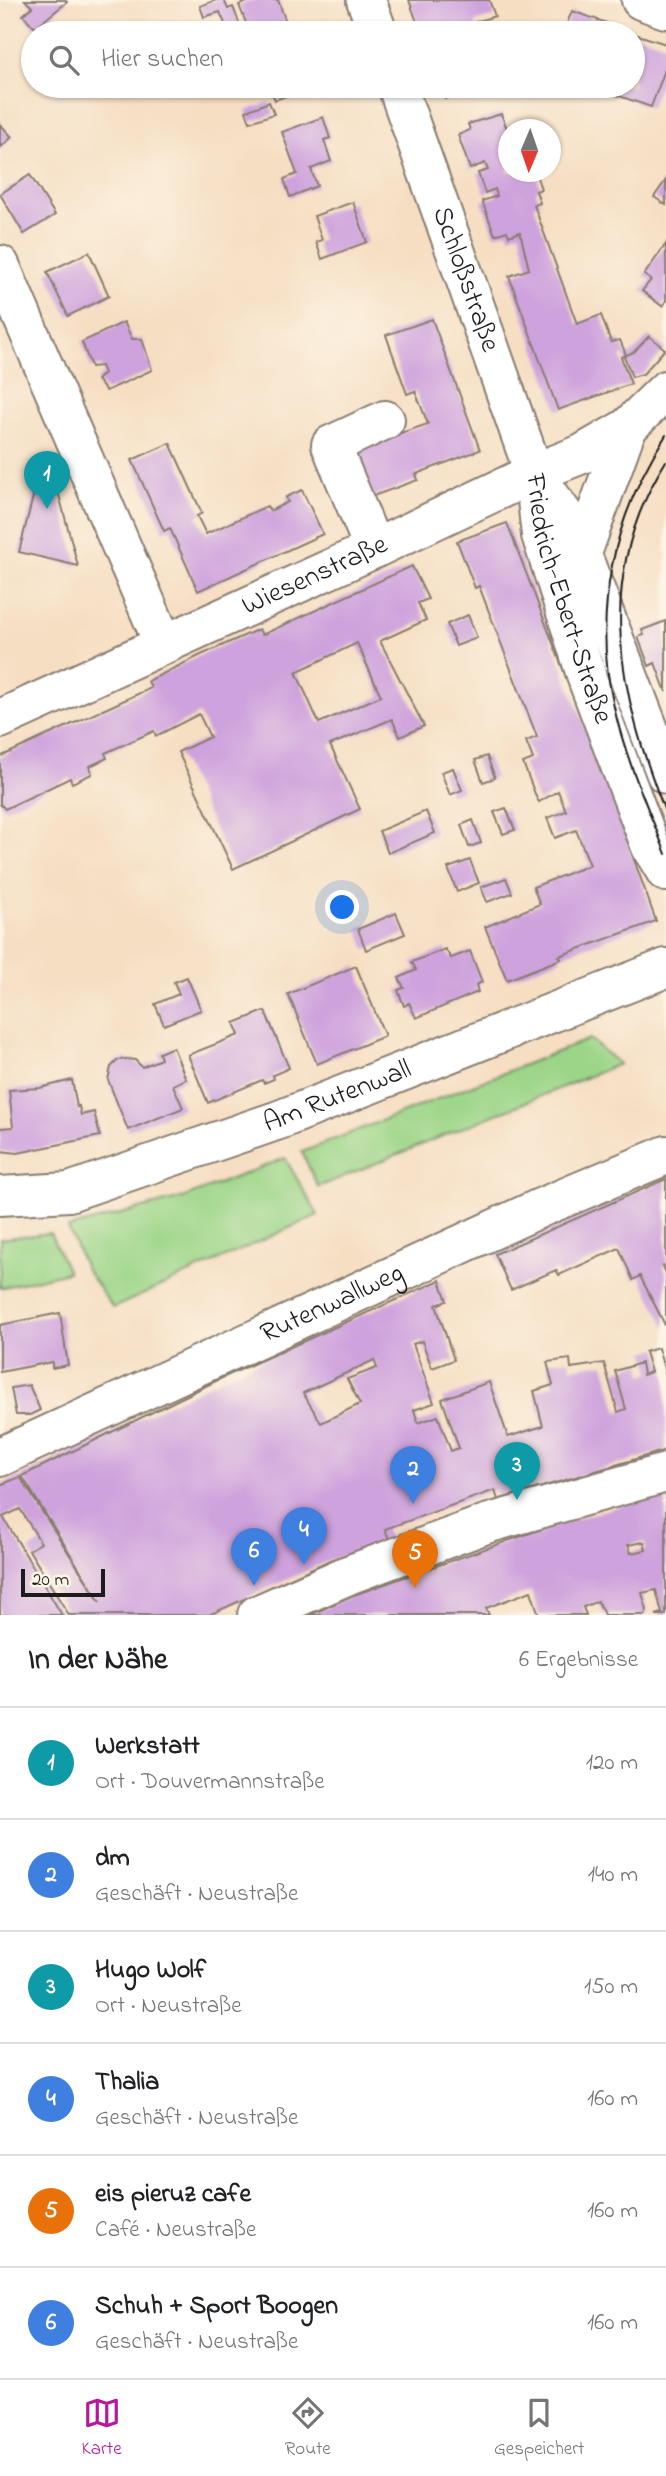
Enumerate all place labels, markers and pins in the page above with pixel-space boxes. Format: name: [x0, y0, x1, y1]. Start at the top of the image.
pin: 1: [24, 451, 70, 509]
pin: 3: [494, 1442, 540, 1500]
pin: 2: [390, 1446, 436, 1504]
pin: 4: [281, 1507, 327, 1565]
pin: 6: [231, 1528, 277, 1586]
pin: 5: [392, 1530, 438, 1588]

